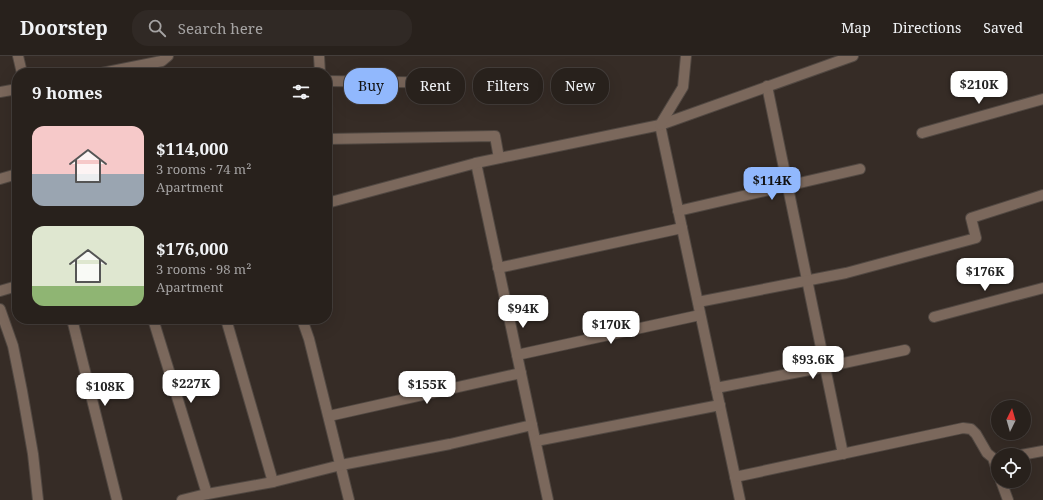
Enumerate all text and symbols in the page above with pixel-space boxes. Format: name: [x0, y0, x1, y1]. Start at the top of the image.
search box: [132, 10, 412, 46]
text: Doorstep: [20, 15, 108, 41]
icon: search: [146, 17, 168, 39]
text: Search here: [178, 18, 263, 38]
text: Map: [841, 18, 871, 37]
text: Directions: [893, 18, 961, 37]
text: Saved: [983, 18, 1023, 37]
chip: Buy: [344, 68, 398, 104]
chip: Rent: [406, 68, 465, 104]
chip: Filters: [473, 68, 543, 104]
chip: New: [551, 68, 609, 104]
pin: $210K: [951, 71, 1007, 105]
text: $210K: [960, 75, 998, 93]
text: 9 homes: [32, 81, 102, 104]
icon: filters: [290, 81, 312, 103]
text: $114,000: [156, 137, 228, 160]
icon: home: [64, 142, 112, 190]
text: 3 rooms · 74 m²: [156, 160, 251, 178]
pin: $114K: [744, 167, 800, 201]
text: $114K: [753, 171, 791, 189]
text: Apartment: [156, 178, 223, 196]
text: $176,000: [156, 237, 228, 260]
icon: home: [64, 242, 112, 290]
pin: $176K: [957, 258, 1013, 292]
text: 3 rooms · 98 m²: [156, 260, 251, 278]
text: $176K: [966, 262, 1004, 280]
text: Apartment: [156, 278, 223, 296]
pin: $94K: [499, 295, 547, 329]
text: $94K: [507, 299, 539, 317]
pin: $170K: [583, 311, 639, 345]
text: $170K: [592, 315, 630, 333]
pin: $93.6K: [780, 346, 846, 380]
text: $93.6K: [792, 350, 834, 368]
pin: $227K: [163, 370, 219, 404]
pin: $155K: [399, 371, 455, 405]
pin: $108K: [77, 373, 133, 407]
text: $227K: [172, 374, 210, 392]
text: $155K: [408, 375, 446, 393]
text: $108K: [86, 377, 124, 395]
north arrow: [991, 400, 1031, 440]
map controls: [991, 400, 1031, 488]
button: locate: [991, 448, 1031, 488]

